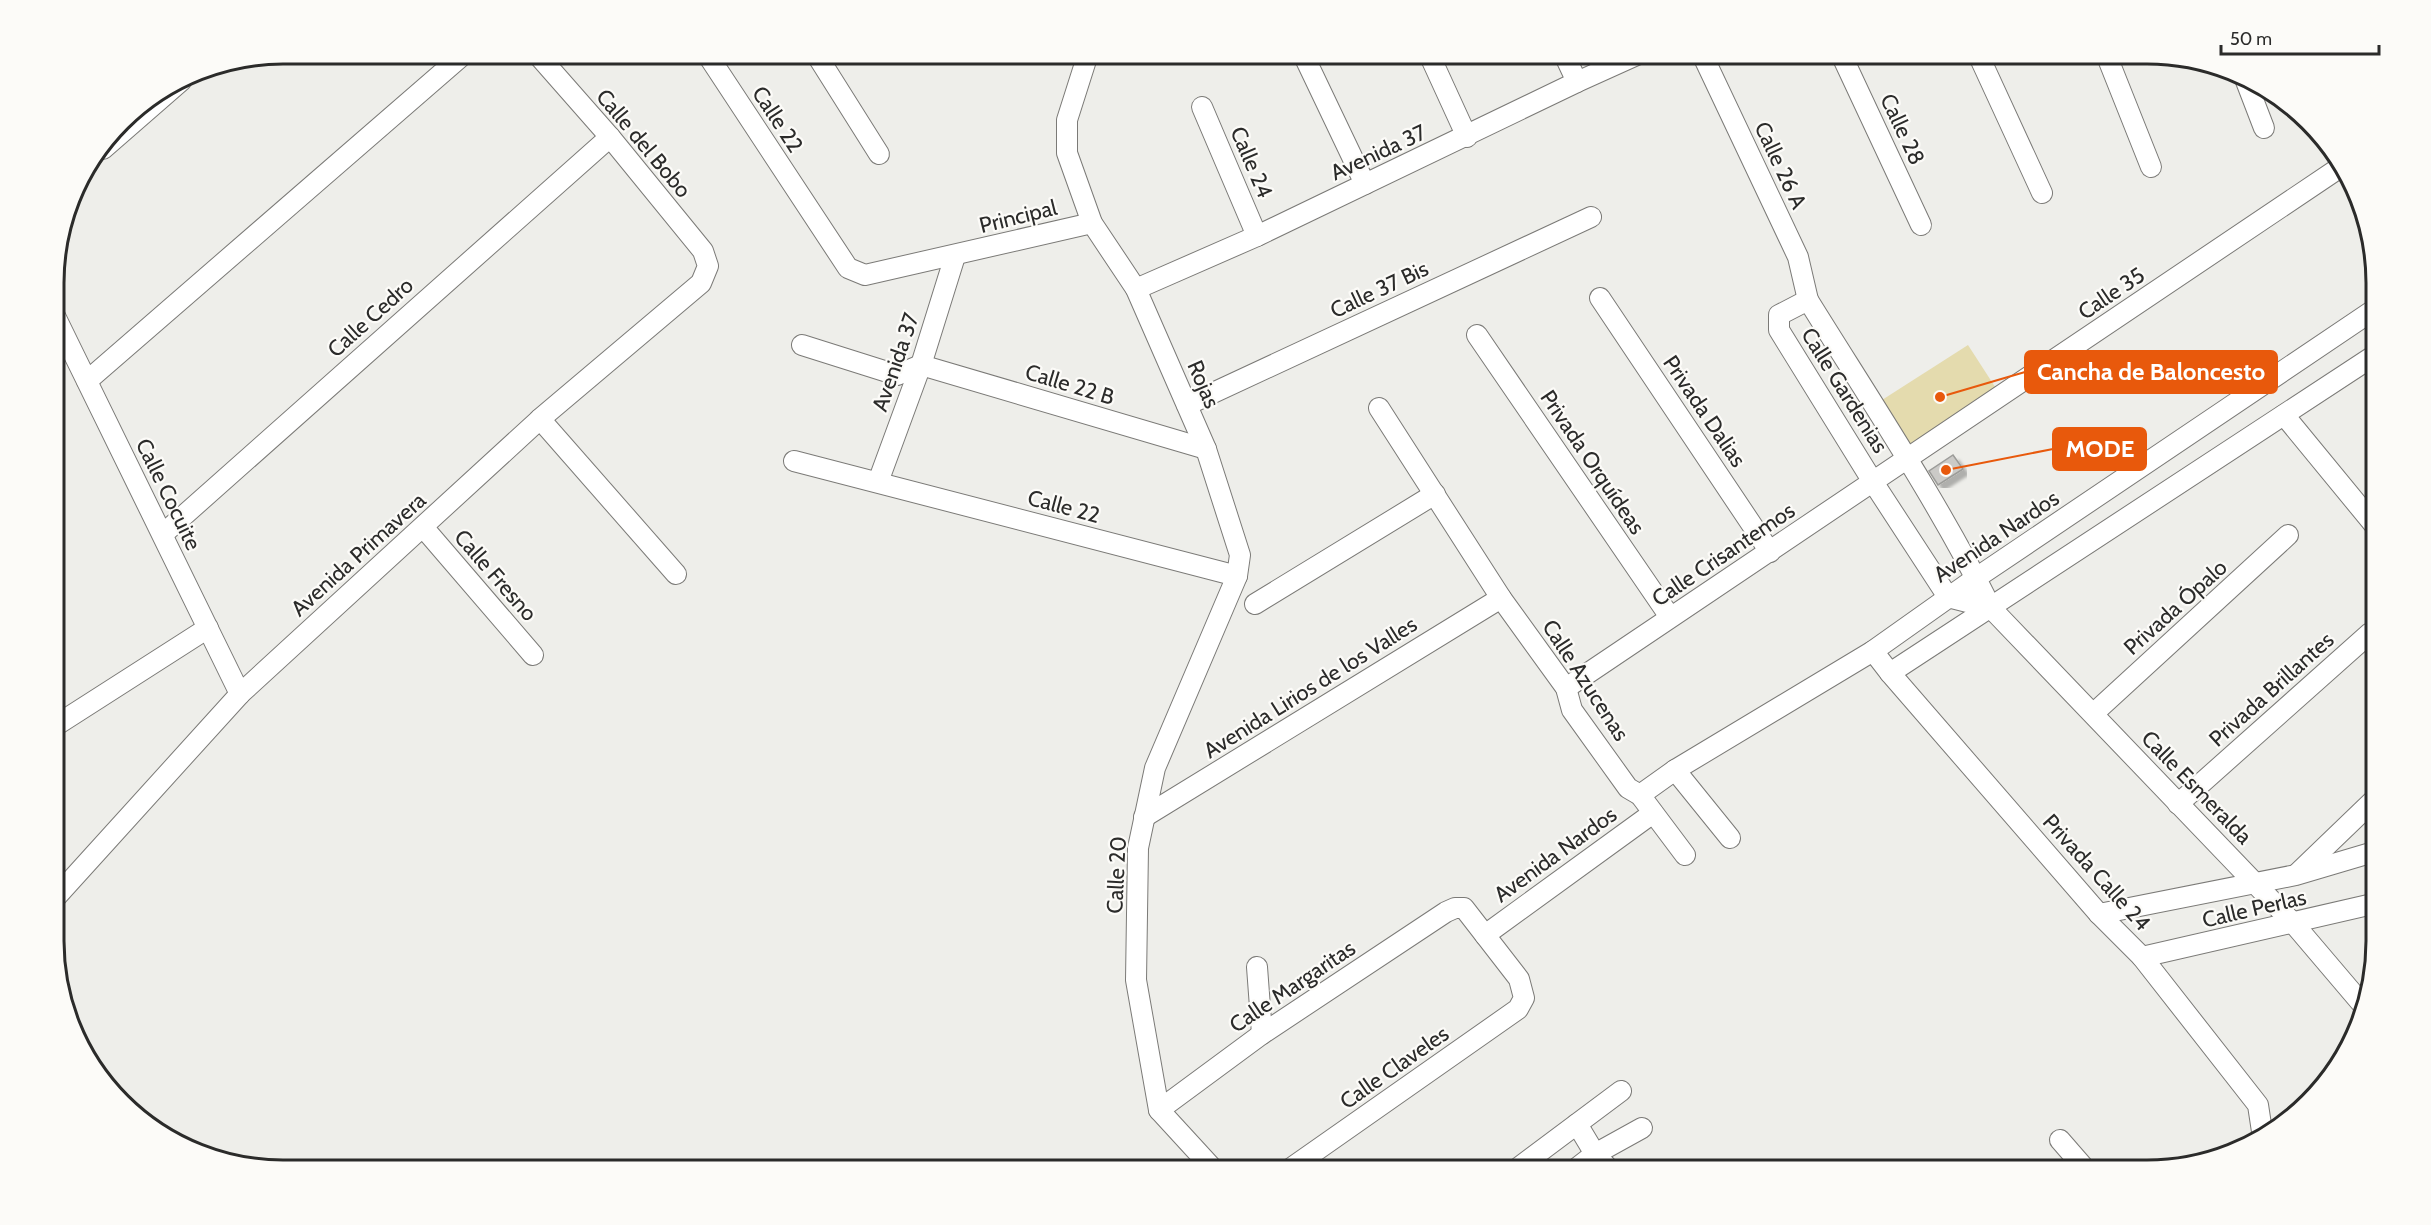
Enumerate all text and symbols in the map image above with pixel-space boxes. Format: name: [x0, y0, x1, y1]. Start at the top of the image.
scale bar: [2221, 18, 2378, 56]
text: 50 m: [2230, 28, 2272, 50]
street label: Calle 22: [746, 81, 809, 158]
street label: Calle del Bobo: [590, 83, 697, 203]
street label: Calle 28: [1874, 89, 1931, 169]
street label: Calle 26 A: [1749, 117, 1813, 214]
street label: Avenida 37: [1326, 119, 1430, 186]
street label: Calle 24: [1224, 122, 1279, 202]
street label: Principal: [977, 194, 1060, 239]
street label: Calle 37 Bis: [1326, 255, 1433, 324]
street label: Calle 35: [2073, 261, 2150, 325]
street label: Calle Cedro: [322, 272, 419, 363]
street label: Avenida 37: [866, 309, 925, 415]
street label: Calle Gardenias: [1795, 323, 1894, 458]
street label: Privada Dalias: [1657, 350, 1752, 472]
callout: Cancha de Baloncesto: [2025, 351, 2277, 393]
street label: Rojas: [1181, 356, 1226, 412]
text: Cancha de Baloncesto: [2037, 357, 2265, 386]
street label: Calle 22 B: [1022, 358, 1118, 411]
street label: Privada Orquídeas: [1534, 385, 1651, 539]
callout: MODE: [2053, 428, 2146, 470]
street label: Calle Cocuite: [130, 434, 207, 554]
text: MODE: [2065, 434, 2135, 463]
street label: Calle 22: [1025, 484, 1103, 529]
street label: Avenida Nardos: [1929, 485, 2064, 588]
street label: Avenida Primavera: [285, 486, 432, 622]
street label: Calle Crisantemos: [1647, 497, 1800, 612]
street label: Calle Fresno: [449, 524, 543, 627]
street label: Privada Ópalo: [2118, 554, 2233, 661]
street label: Avenida Lirios de los Valles: [1199, 611, 1422, 764]
street label: Calle Azucenas: [1536, 615, 1635, 746]
street label: Privada Brillantes: [2203, 626, 2339, 752]
street label: Calle Esmeralda: [2136, 725, 2258, 850]
street label: Avenida Nardos: [1489, 801, 1622, 908]
street label: Privada Calle 24: [2037, 808, 2156, 937]
street label: Calle 20: [1101, 836, 1132, 914]
street label: Calle Perlas: [2199, 883, 2309, 934]
street label: Calle Margaritas: [1224, 934, 1360, 1038]
street label: Calle Claveles: [1335, 1020, 1454, 1115]

